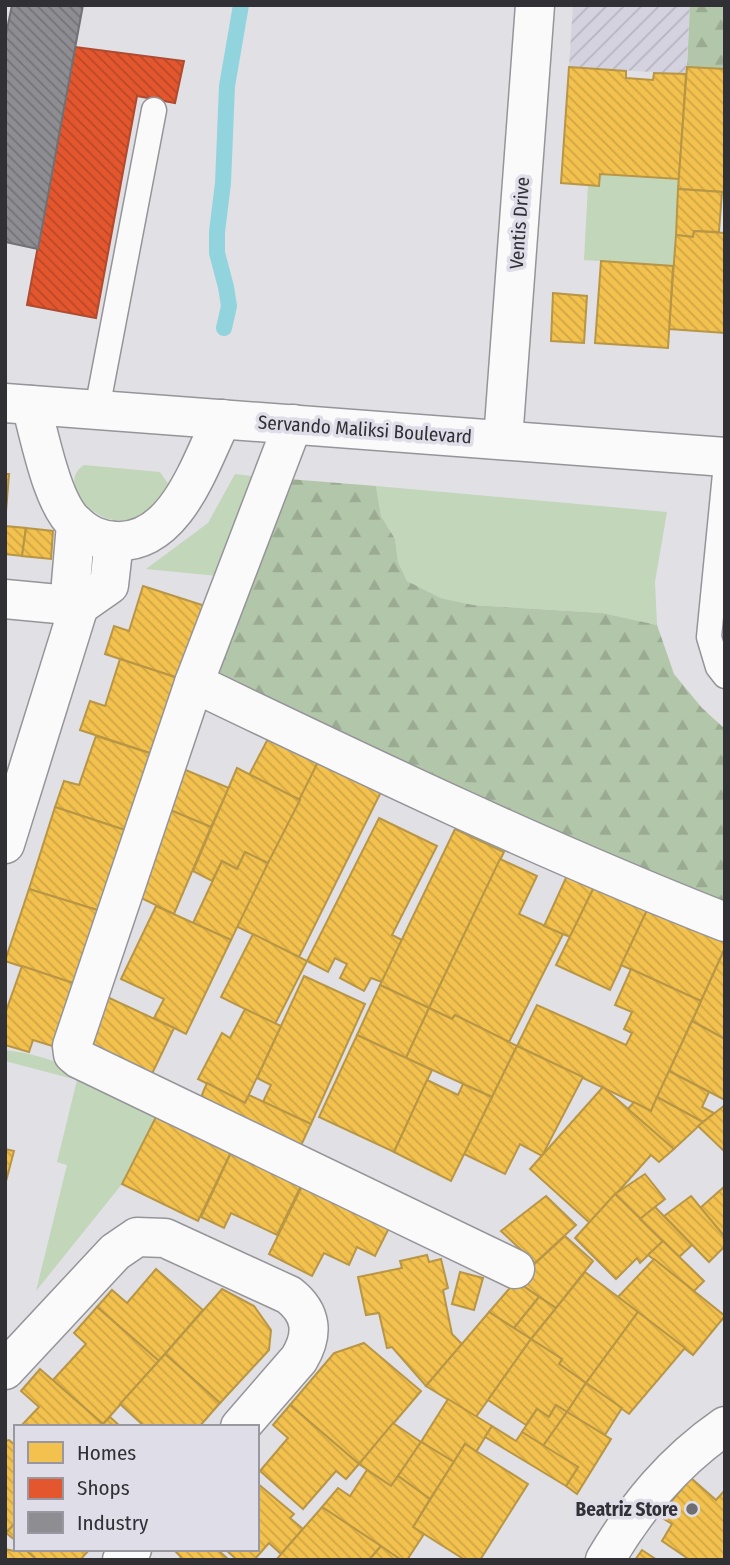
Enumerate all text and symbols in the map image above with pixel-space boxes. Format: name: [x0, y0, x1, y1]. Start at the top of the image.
street label: Ventis Drive: [505, 176, 534, 270]
street label: Servando Maliksi Boulevard: [257, 411, 473, 448]
legend: [14, 1425, 259, 1551]
text: Homes: [77, 1440, 136, 1466]
text: Shops: [77, 1475, 130, 1501]
place label: Beatriz Store: [576, 1498, 678, 1521]
marker: Beatriz Store: [684, 1501, 700, 1517]
text: Industry: [77, 1510, 149, 1536]

